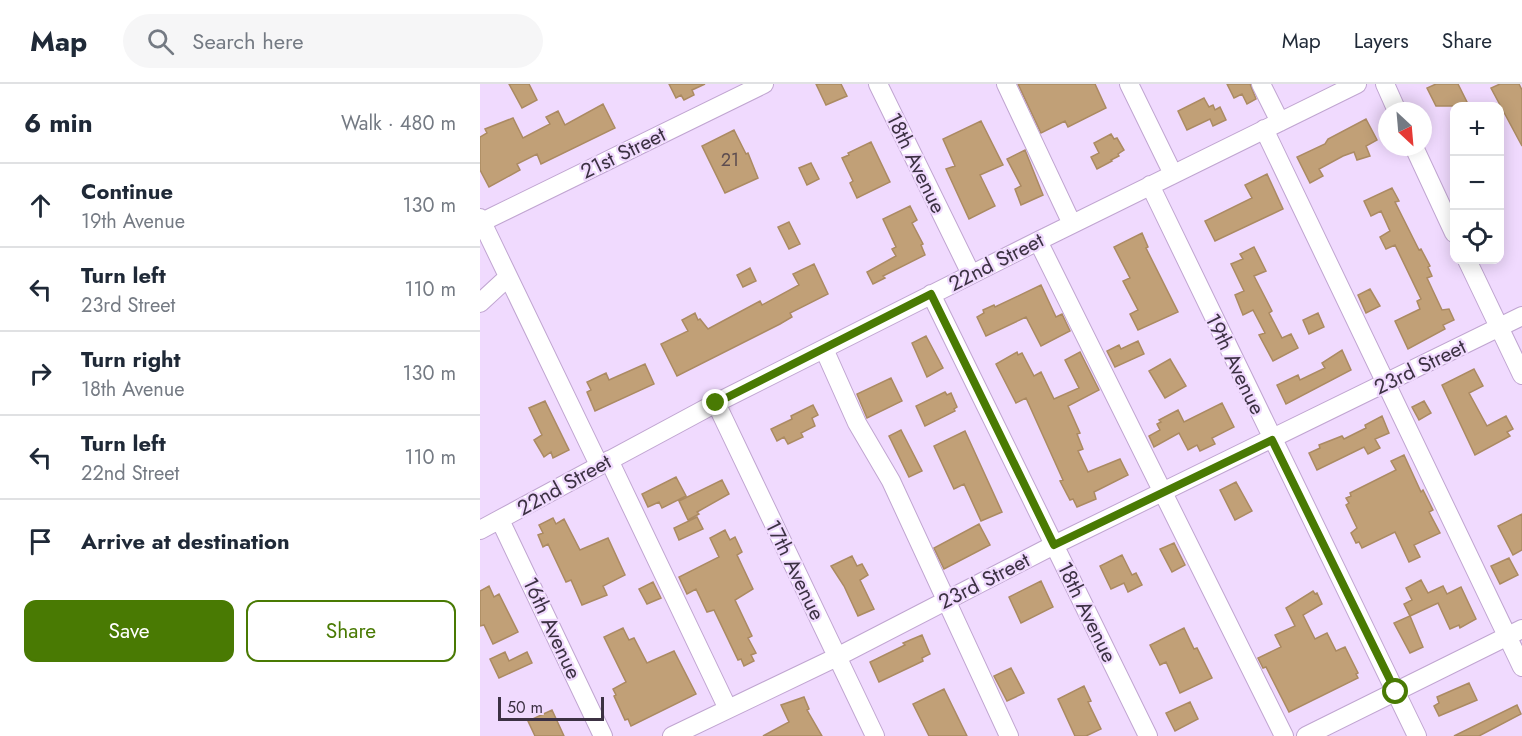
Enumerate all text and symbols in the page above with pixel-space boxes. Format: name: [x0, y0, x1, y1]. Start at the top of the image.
search box: [123, 14, 543, 68]
text: Map: [30, 21, 87, 62]
icon: search: [144, 25, 177, 58]
text: Search here: [192, 25, 304, 57]
text: Map: [1282, 26, 1321, 56]
text: Layers: [1354, 26, 1409, 56]
text: Share: [1442, 26, 1492, 56]
north arrow: [1378, 102, 1432, 156]
map controls: [1450, 102, 1504, 264]
button: +: [1450, 102, 1504, 156]
text: 6 min: [24, 104, 93, 142]
street label: 18th Avenue: [879, 108, 953, 219]
text: Walk · 480 m: [341, 109, 456, 138]
street label: 21st Street: [575, 120, 671, 186]
house number: 21: [721, 147, 739, 173]
button: −: [1450, 156, 1504, 210]
text: Continue: [81, 175, 173, 207]
icon: ahead: [24, 189, 57, 222]
text: 130 m: [402, 191, 456, 220]
text: 19th Avenue: [81, 207, 185, 236]
button: locate: [1450, 210, 1504, 264]
street label: 22nd Street: [943, 225, 1049, 299]
text: Turn left: [81, 259, 166, 291]
icon: left: [24, 273, 57, 306]
text: 110 m: [404, 275, 456, 304]
text: 23rd Street: [81, 291, 175, 320]
street label: 19th Avenue: [1198, 308, 1273, 420]
street label: 23rd Street: [1369, 332, 1471, 402]
text: Turn right: [81, 343, 181, 375]
icon: right: [24, 357, 57, 390]
text: 130 m: [402, 359, 456, 388]
text: 18th Avenue: [81, 375, 185, 404]
route end: [702, 389, 728, 415]
text: Turn left: [81, 427, 166, 459]
icon: left: [24, 441, 57, 474]
text: 110 m: [404, 443, 456, 472]
street label: 22nd Street: [512, 447, 616, 523]
text: 22nd Street: [81, 459, 179, 488]
street label: 17th Avenue: [758, 515, 832, 625]
icon: arrive: [24, 525, 57, 558]
text: Arrive at destination: [81, 525, 290, 557]
street label: 23rd Street: [933, 545, 1035, 617]
street label: 18th Avenue: [1050, 557, 1124, 668]
street label: 16th Avenue: [515, 572, 589, 684]
button: Save: [24, 600, 234, 662]
button: Share: [246, 600, 456, 662]
route start: [1382, 678, 1408, 704]
scale bar: [498, 694, 604, 722]
text: 50 m: [507, 696, 543, 719]

